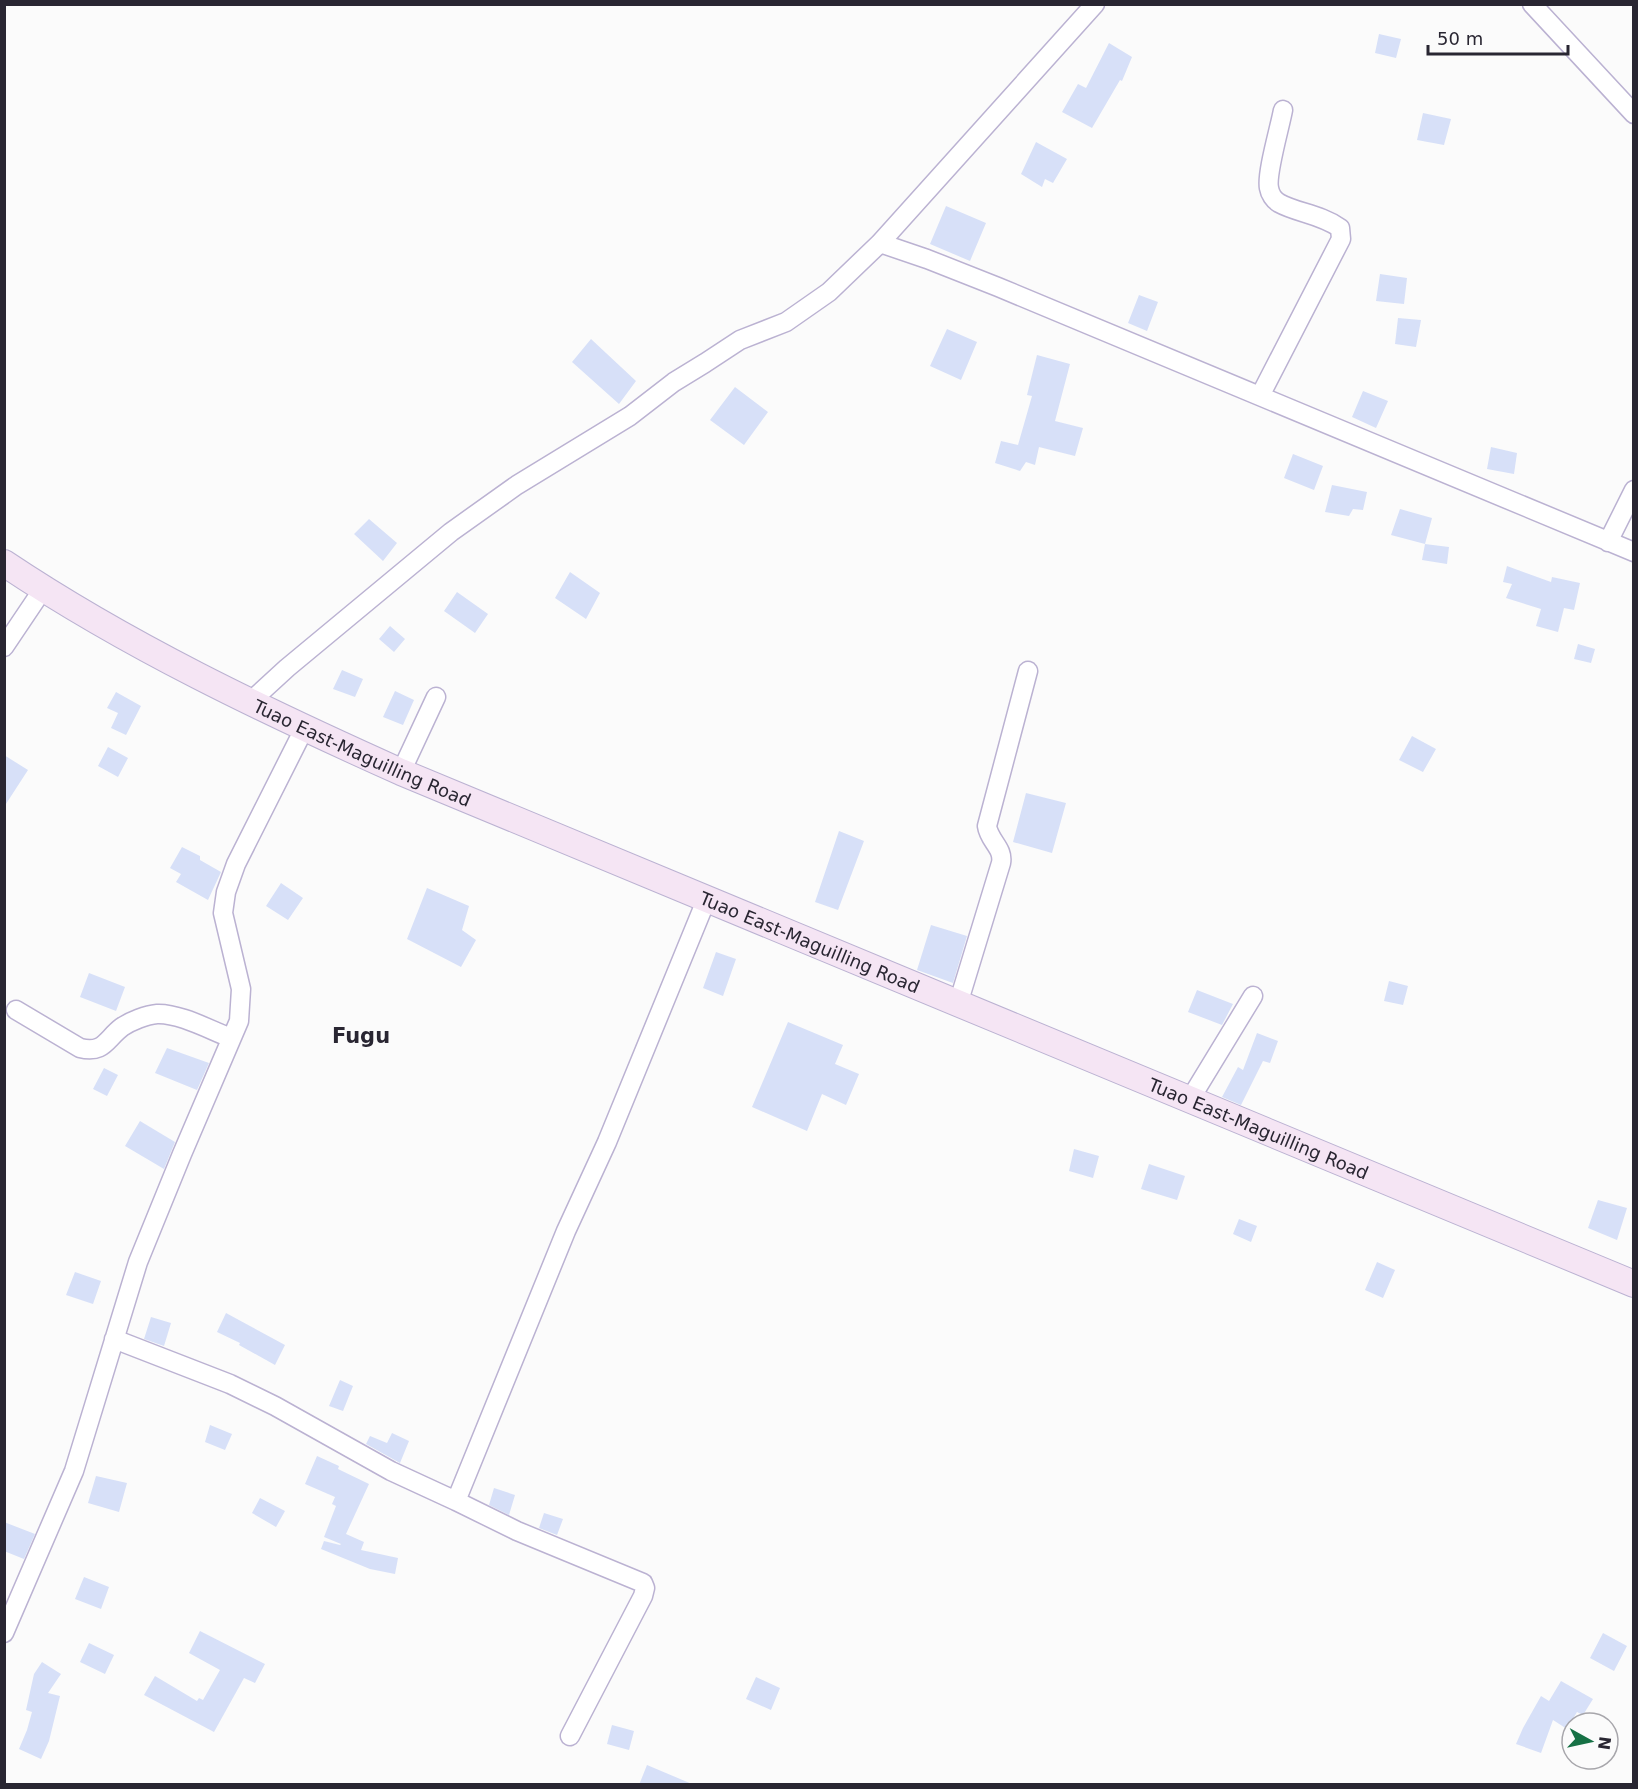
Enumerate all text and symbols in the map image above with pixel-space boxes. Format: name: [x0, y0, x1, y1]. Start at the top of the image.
scale bar: [1428, 18, 1568, 56]
text: 50 m: [1437, 28, 1483, 49]
street label: Tuao East-Maguilling Road: [249, 694, 474, 810]
street label: Tuao East-Maguilling Road: [696, 886, 923, 997]
district label: Fugu: [332, 1024, 390, 1048]
street label: Tuao East-Maguilling Road: [1145, 1073, 1372, 1183]
north arrow: [1560, 1711, 1620, 1771]
text: N: [1594, 1735, 1615, 1751]

